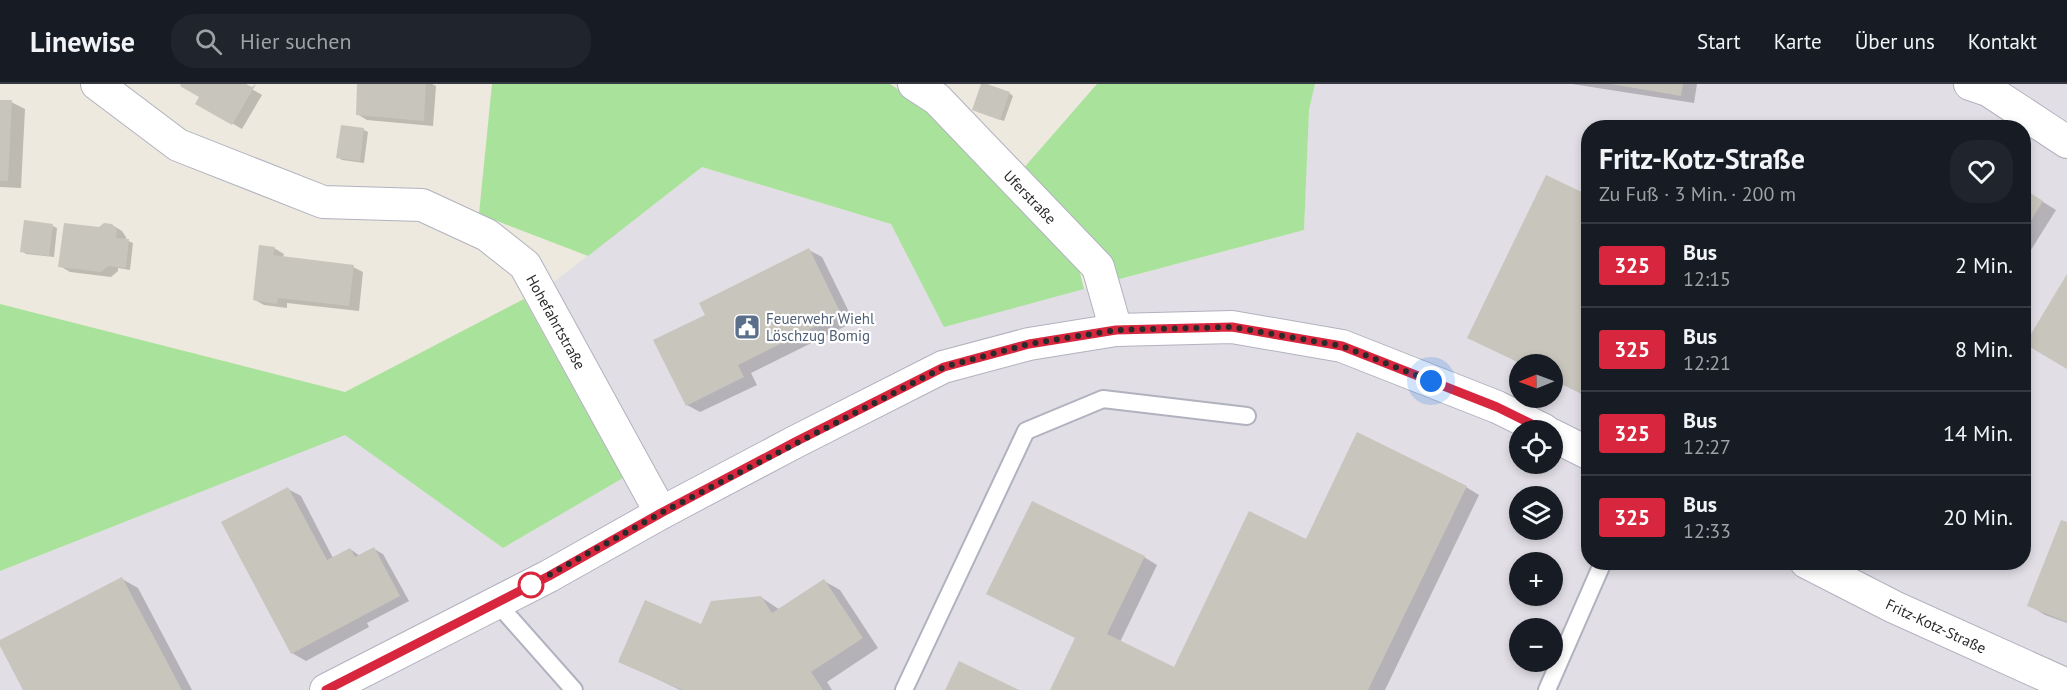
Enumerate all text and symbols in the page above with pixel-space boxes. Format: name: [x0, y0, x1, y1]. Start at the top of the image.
search box: [171, 14, 591, 68]
text: Linewise: [30, 23, 135, 60]
icon: search: [192, 25, 225, 58]
text: Hier suchen: [240, 27, 352, 55]
text: Start: [1697, 28, 1741, 55]
text: Karte: [1774, 28, 1822, 55]
text: Über uns: [1855, 28, 1935, 55]
text: Kontakt: [1968, 28, 2037, 55]
text: Fritz-Kotz-Straße: [1599, 140, 1805, 177]
button: heart: [1950, 140, 2013, 203]
street label: Uferstraße: [1000, 166, 1060, 228]
text: Zu Fuß · 3 Min. · 200 m: [1599, 181, 1796, 207]
text: Bus: [1683, 238, 1717, 266]
text: 2 Min.: [1955, 251, 2013, 279]
text: 325: [1614, 252, 1650, 279]
text: 12:15: [1683, 266, 1731, 292]
street label: Hohefahrtstraße: [522, 271, 590, 373]
place label: Feuerwehr Wiehl Löschzug Bomig: [766, 309, 875, 345]
public building icon: Feuerwehr Wiehl Löschzug Bomig: [732, 312, 762, 342]
text: Bus: [1683, 322, 1717, 350]
text: 8 Min.: [1955, 335, 2013, 363]
text: 325: [1614, 336, 1650, 363]
text: 12:21: [1683, 350, 1731, 376]
north arrow: [1509, 354, 1563, 408]
map controls: [1509, 354, 1563, 672]
your location: [1416, 366, 1446, 396]
text: Bus: [1683, 406, 1717, 434]
text: 14 Min.: [1943, 419, 2013, 447]
button: locate: [1509, 420, 1563, 474]
text: 325: [1614, 420, 1650, 447]
text: 12:27: [1683, 434, 1731, 460]
button: layers: [1509, 486, 1563, 540]
text: Bus: [1683, 490, 1717, 518]
text: 20 Min.: [1943, 503, 2013, 531]
text: 325: [1614, 504, 1650, 531]
text: 12:33: [1683, 518, 1731, 544]
button: +: [1509, 552, 1563, 606]
unlabelled marker: [518, 572, 544, 598]
street label: Fritz-Kotz-Straße: [1883, 594, 1989, 658]
button: −: [1509, 618, 1563, 672]

